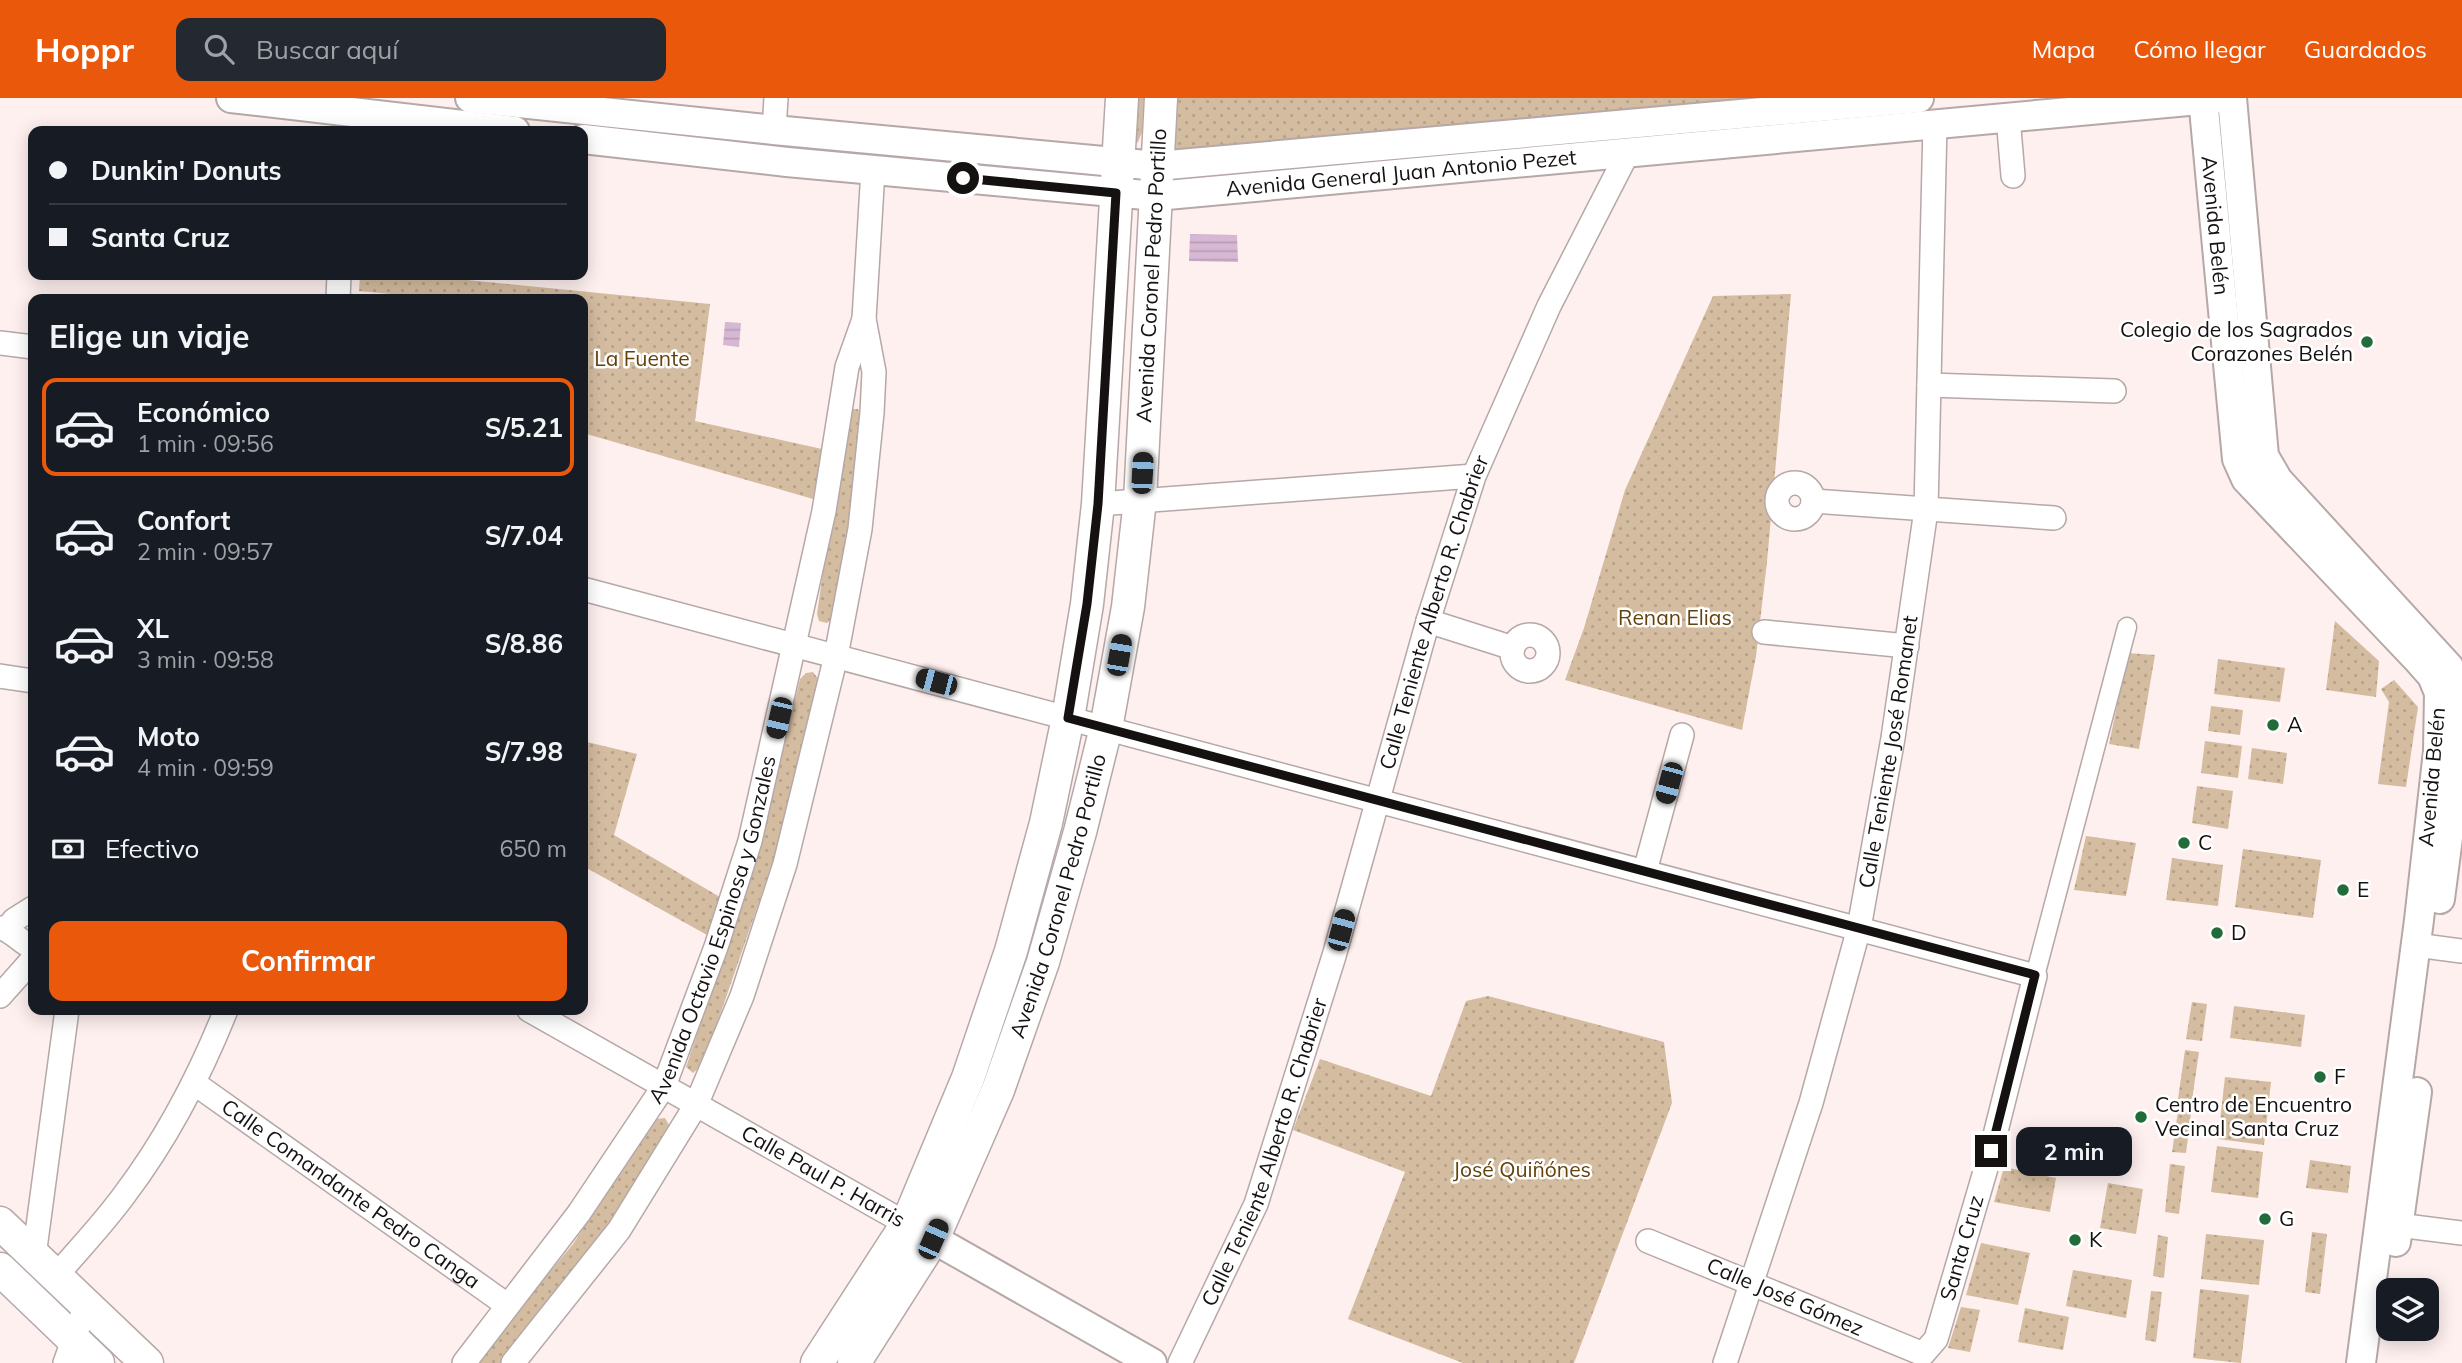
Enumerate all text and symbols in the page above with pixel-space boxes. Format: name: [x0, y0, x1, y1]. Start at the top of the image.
search box: [176, 18, 666, 81]
text: Hoppr: [35, 29, 134, 70]
icon: search: [200, 30, 238, 68]
text: Buscar aquí: [256, 33, 399, 66]
text: Mapa: [2032, 34, 2095, 64]
text: Cómo llegar: [2133, 34, 2266, 64]
text: Guardados: [2304, 34, 2427, 64]
street label: Avenida Coronel Pedro Portillo: [1130, 128, 1171, 423]
street label: Avenida General Juan Antonio Pezet: [1225, 143, 1577, 202]
text: Dunkin' Donuts: [91, 154, 282, 187]
street label: Avenida Belén: [2197, 155, 2235, 296]
route start: [947, 162, 979, 194]
text: Santa Cruz: [91, 221, 230, 254]
text: Elige un viaje: [49, 316, 250, 356]
place label: Colegio de los Sagrados Corazones Belén: [2120, 316, 2353, 366]
marker: Colegio de los Sagrados Corazones Belén: [2359, 334, 2375, 350]
park label: La Fuente: [594, 345, 690, 371]
icon: car: [53, 396, 116, 459]
text: Económico: [137, 396, 270, 429]
text: S/5.21: [485, 411, 563, 444]
text: 1 min · 09:56: [137, 429, 274, 458]
street label: Calle Teniente Alberto R. Chabrier: [1373, 450, 1494, 772]
car: [1131, 451, 1154, 495]
icon: car: [53, 504, 116, 567]
text: Confort: [137, 504, 230, 537]
text: S/7.04: [485, 519, 563, 552]
text: 2 min · 09:57: [137, 537, 274, 566]
park label: Renan Elias: [1618, 604, 1732, 630]
icon: car: [53, 612, 116, 675]
text: XL: [137, 612, 169, 645]
street label: Calle Teniente José Romanet: [1852, 614, 1923, 890]
text: S/8.86: [485, 627, 563, 660]
car: [1106, 632, 1133, 678]
text: 3 min · 09:58: [137, 645, 274, 674]
car: [913, 666, 960, 698]
car: [765, 695, 794, 741]
street label: Avenida Belén: [2412, 706, 2450, 848]
place label: A: [2287, 711, 2303, 737]
marker: A: [2265, 717, 2281, 733]
icon: car: [53, 720, 116, 783]
text: Moto: [137, 720, 200, 753]
text: S/7.98: [485, 735, 563, 768]
street label: Avenida Coronel Pedro Portillo: [1003, 751, 1111, 1041]
text: 4 min · 09:59: [137, 753, 274, 782]
street label: Avenida Octavio Espinosa y Gonzales: [642, 753, 781, 1108]
car: [1654, 760, 1685, 806]
place label: C: [2198, 829, 2212, 855]
icon: cash: [49, 830, 87, 868]
text: Efectivo: [105, 832, 199, 865]
text: 650 m: [499, 834, 567, 863]
marker: C: [2176, 835, 2192, 851]
place label: E: [2357, 876, 2369, 902]
marker: E: [2335, 882, 2351, 898]
car: [1326, 907, 1357, 953]
place label: D: [2231, 919, 2247, 945]
button: Confirmar: [49, 921, 567, 1001]
marker: D: [2209, 925, 2225, 941]
street label: Calle Teniente Alberto R. Chabrier: [1195, 994, 1332, 1310]
place label: F: [2334, 1063, 2346, 1089]
marker: F: [2312, 1069, 2328, 1085]
place label: Centro de Encuentro Vecinal Santa Cruz: [2155, 1091, 2352, 1141]
street label: Calle Comandante Pedro Canga: [217, 1093, 485, 1294]
marker: Centro de Encuentro Vecinal Santa Cruz: [2133, 1109, 2149, 1125]
street label: Calle Paul P. Harris: [737, 1119, 910, 1232]
callout: 2 min: [2016, 1126, 2131, 1176]
route end: [1975, 1135, 2007, 1167]
text: 2 min: [2044, 1137, 2104, 1166]
park label: José Quiñónes: [1453, 1156, 1591, 1182]
street label: Santa Cruz: [1934, 1192, 1988, 1303]
place label: G: [2279, 1205, 2294, 1231]
marker: G: [2257, 1211, 2273, 1227]
car: [915, 1216, 952, 1262]
place label: K: [2089, 1226, 2103, 1252]
marker: K: [2067, 1232, 2083, 1248]
street label: Calle José Gómez: [1703, 1251, 1868, 1341]
map controls: [2376, 1278, 2439, 1341]
button: layers: [2376, 1278, 2439, 1341]

